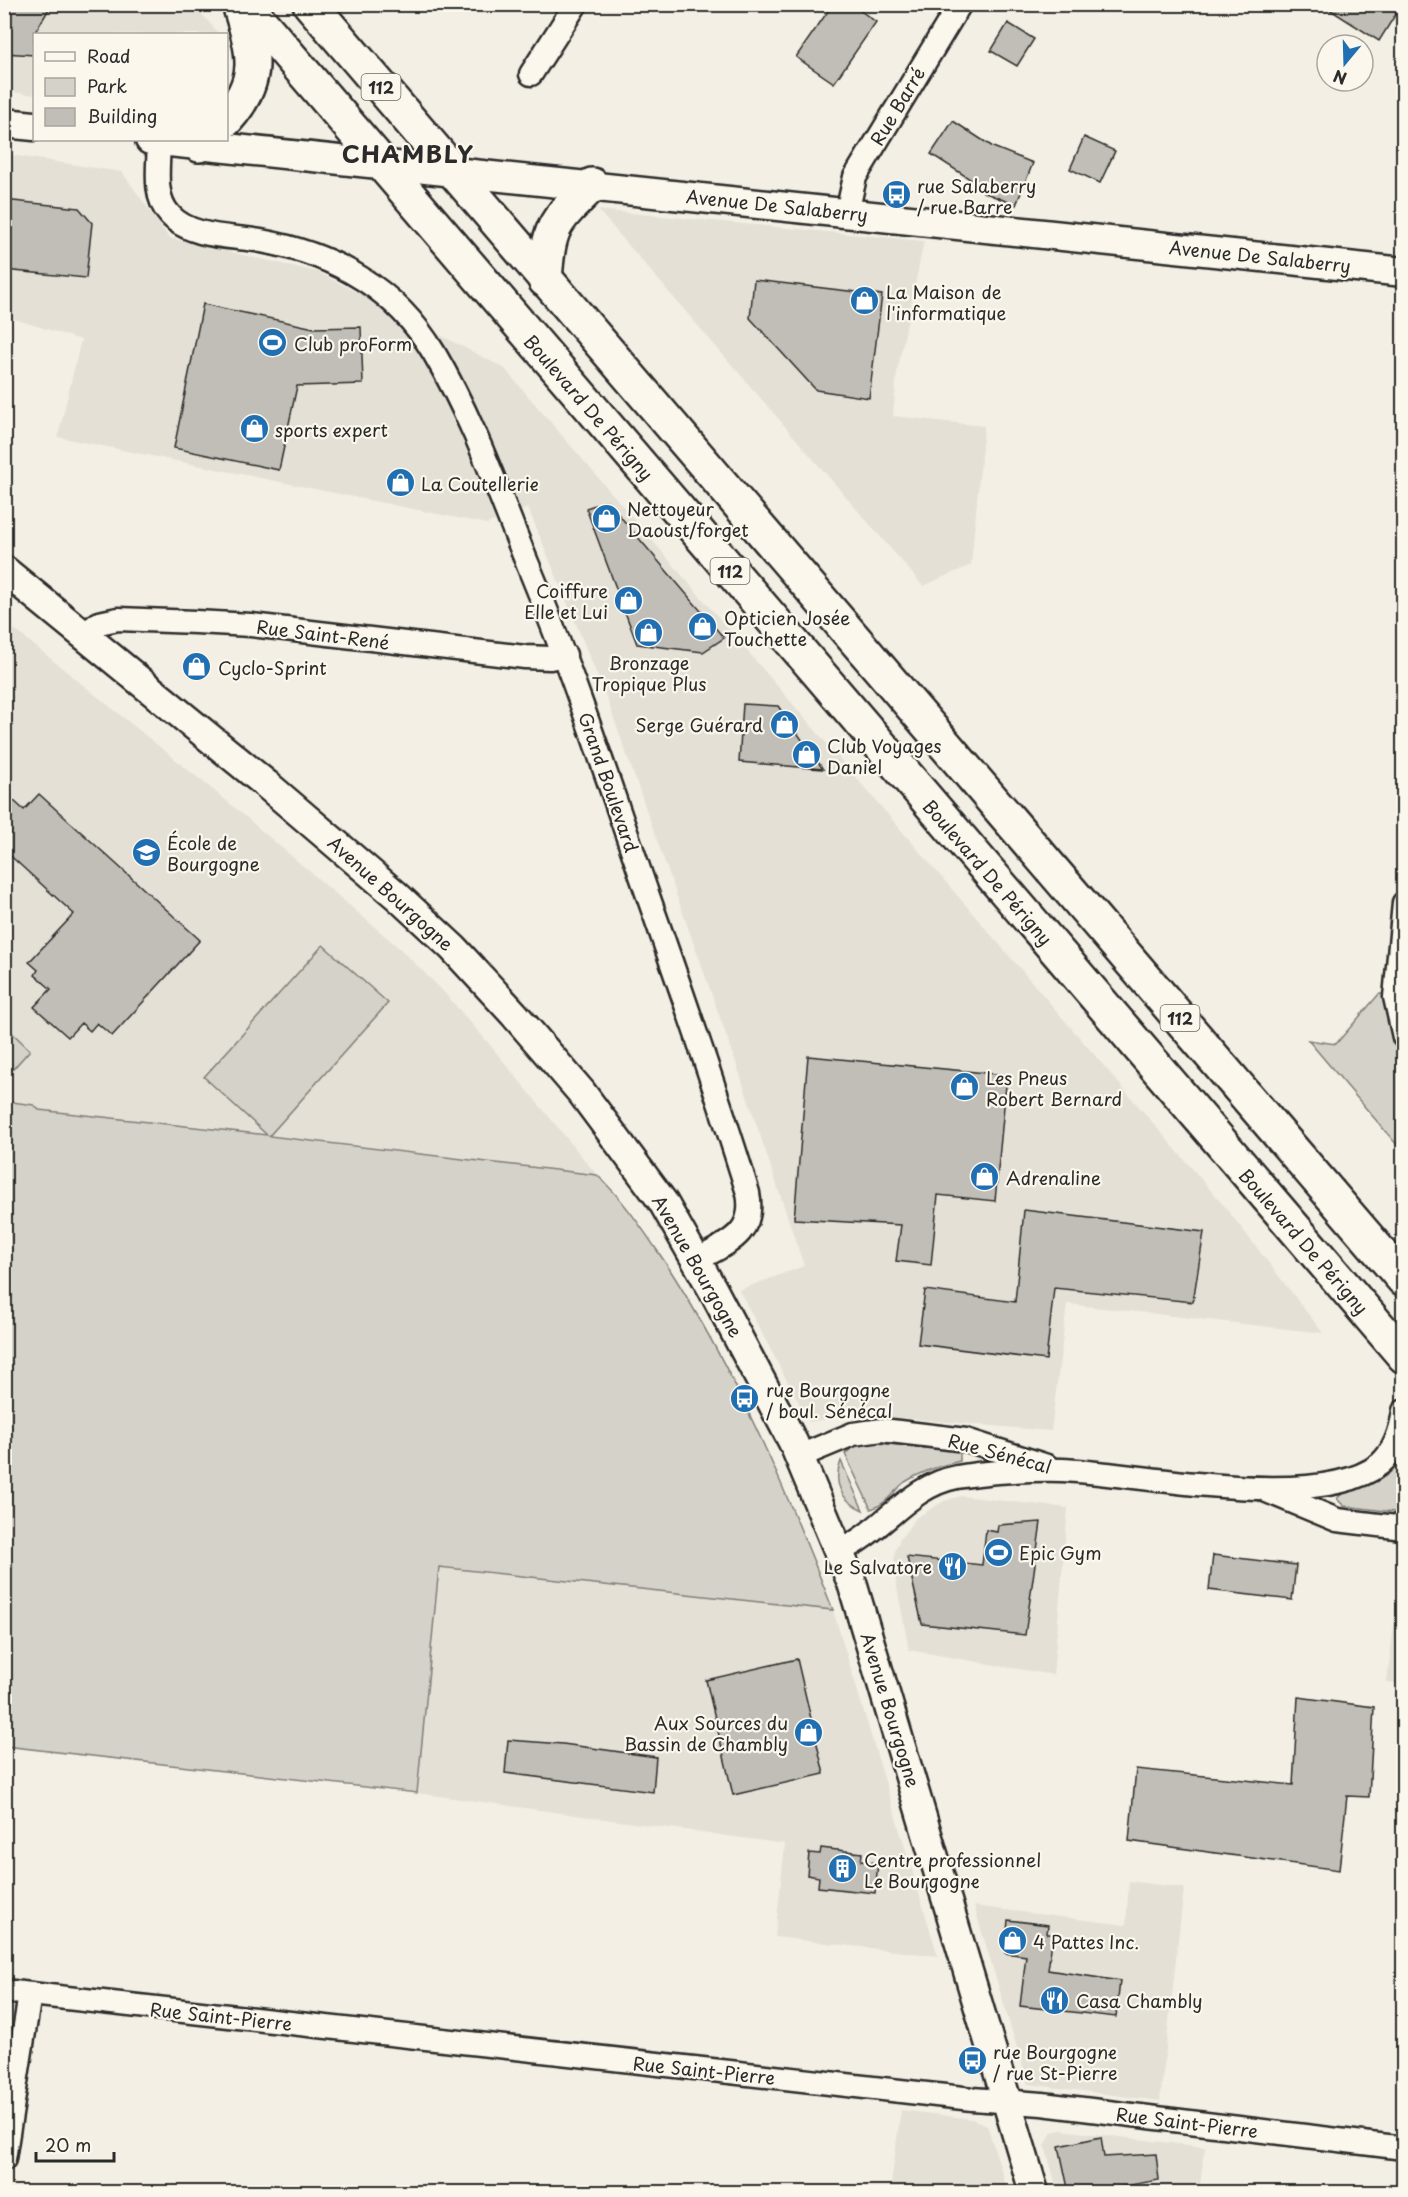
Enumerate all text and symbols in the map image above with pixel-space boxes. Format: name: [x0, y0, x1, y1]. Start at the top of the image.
legend: [33, 33, 228, 141]
north arrow: [1315, 33, 1375, 93]
text: Road: [87, 42, 131, 69]
street label: Rue Barré: [863, 62, 931, 150]
text: N: [1330, 65, 1350, 92]
text: Park: [87, 72, 127, 99]
road number: 112: [362, 74, 400, 100]
text: Building: [87, 102, 157, 129]
district label: CHAMBLY: [342, 135, 474, 171]
place label: rue Salaberry / rue Barre: [917, 172, 1036, 220]
bus stop icon: rue Salaberry / rue Barre: [880, 179, 912, 211]
street label: Avenue De Salaberry: [685, 182, 869, 228]
street label: Avenue De Salaberry: [1168, 233, 1352, 279]
place label: La Maison de l'informatique: [886, 278, 1007, 326]
shop icon: La Maison de l'informatique: [849, 285, 881, 317]
sports icon: Club proForm: [257, 327, 289, 359]
street label: Boulevard De Périgny: [518, 328, 660, 486]
place label: Club proForm: [294, 330, 412, 357]
shop icon: sports expert: [238, 413, 270, 445]
place label: sports expert: [275, 416, 388, 443]
shop icon: La Coutellerie: [384, 467, 416, 499]
place label: La Coutellerie: [421, 470, 539, 497]
place label: Nettoyeur Daoust/forget: [627, 495, 749, 543]
shop icon: Nettoyeur Daoust/forget: [590, 502, 622, 534]
road number: 112: [710, 558, 750, 584]
place label: Coiffure Elle et Lui: [524, 577, 608, 625]
shop icon: Coiffure Elle et Lui: [613, 584, 645, 616]
place label: Opticien Josée Touchette: [724, 604, 850, 652]
shop icon: Opticien Josée Touchette: [687, 611, 719, 643]
street label: Rue Saint-René: [255, 612, 391, 656]
shop icon: Bronzage Tropique Plus: [633, 617, 665, 649]
place label: Bronzage Tropique Plus: [592, 649, 706, 697]
shop icon: Cyclo-Sprint: [181, 651, 213, 683]
place label: Cyclo-Sprint: [218, 654, 327, 681]
street label: Grand Boulevard: [572, 708, 646, 856]
shop icon: Serge Guérard: [768, 708, 800, 740]
place label: Serge Guérard: [635, 711, 763, 738]
place label: Club Voyages Daniel: [827, 732, 942, 780]
shop icon: Club Voyages Daniel: [790, 739, 822, 771]
street label: Boulevard De Périgny: [917, 793, 1059, 951]
place label: École de Bourgogne: [167, 829, 260, 877]
street label: Avenue Bourgogne: [322, 829, 460, 957]
school or university icon: École de Bourgogne: [130, 836, 162, 868]
road number: 112: [1160, 1005, 1200, 1031]
place label: Les Pneus Robert Bernard: [986, 1064, 1122, 1112]
shop icon: Les Pneus Robert Bernard: [949, 1071, 981, 1103]
shop icon: Adrenaline: [969, 1161, 1001, 1193]
street label: Boulevard De Périgny: [1233, 1162, 1375, 1320]
place label: Adrenaline: [1006, 1164, 1101, 1191]
street label: Avenue Bourgogne: [646, 1190, 750, 1342]
place label: rue Bourgogne / boul. Sénécal: [766, 1376, 892, 1424]
bus stop icon: rue Bourgogne / boul. Sénécal: [729, 1383, 761, 1415]
street label: Rue Sénécal: [945, 1426, 1055, 1480]
sports icon: Epic Gym: [982, 1536, 1014, 1568]
place label: Epic Gym: [1019, 1539, 1102, 1566]
restaurant icon: Le Salvatore: [937, 1550, 969, 1582]
place label: Le Salvatore: [823, 1553, 932, 1580]
street label: Avenue Bourgogne: [855, 1629, 927, 1791]
place label: Aux Sources du Bassin de Chambly: [624, 1709, 788, 1757]
shop icon: Aux Sources du Bassin de Chambly: [793, 1716, 825, 1748]
place label: Centre professionnel Le Bourgogne: [864, 1846, 1041, 1894]
building icon: Centre professionnel Le Bourgogne: [827, 1853, 859, 1885]
shop icon: 4 Pattes Inc.: [996, 1925, 1028, 1957]
place label: 4 Pattes Inc.: [1033, 1928, 1139, 1955]
restaurant icon: Casa Chambly: [1039, 1984, 1071, 2016]
place label: Casa Chambly: [1076, 1987, 1203, 2014]
street label: Rue Saint-Pierre: [149, 1995, 293, 2037]
place label: rue Bourgogne / rue St-Pierre: [993, 2038, 1117, 2086]
bus stop icon: rue Bourgogne / rue St-Pierre: [956, 2045, 988, 2077]
street label: Rue Saint-Pierre: [632, 2049, 776, 2091]
street label: Rue Saint-Pierre: [1114, 2100, 1260, 2144]
scale bar: [36, 2125, 114, 2163]
text: 20 m: [45, 2131, 91, 2158]

